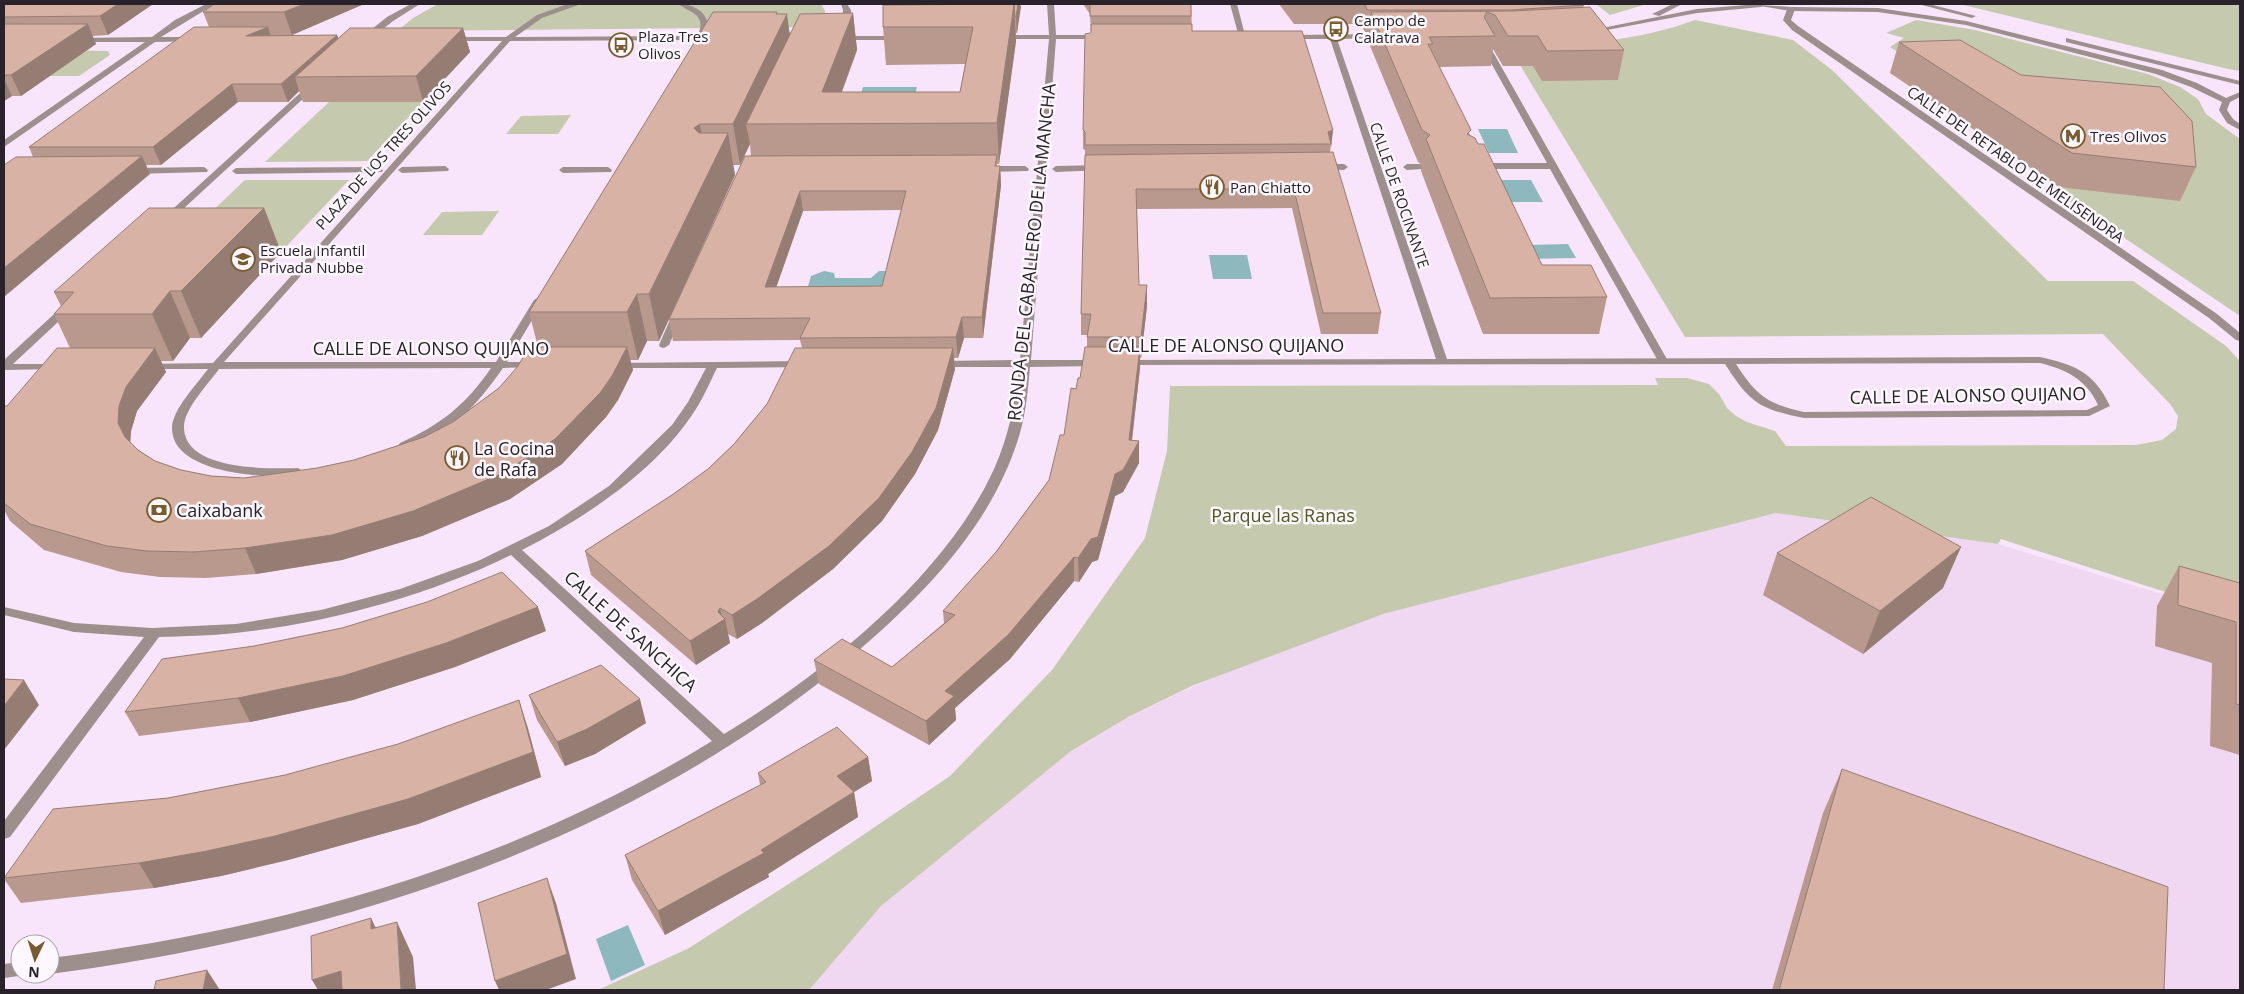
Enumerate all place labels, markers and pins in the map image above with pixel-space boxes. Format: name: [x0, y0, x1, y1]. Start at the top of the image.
place label: Campo de Calatrava: [1354, 10, 1425, 47]
bus stop icon: Campo de Calatrava: [1323, 16, 1349, 42]
place label: Plaza Tres Olivos: [638, 26, 708, 63]
bus stop icon: Plaza Tres Olivos: [608, 32, 634, 58]
metro station icon: Tres Olivos: [2060, 123, 2086, 149]
place label: Tres Olivos: [2090, 126, 2167, 146]
restaurant icon: Pan Chiatto: [1199, 174, 1225, 200]
place label: Pan Chiatto: [1230, 177, 1311, 197]
place label: Escuela Infantil Privada Nubbe: [260, 240, 365, 277]
school or university icon: Escuela Infantil Privada Nubbe: [230, 246, 256, 272]
place label: La Cocina de Rafa: [474, 436, 554, 481]
restaurant icon: La Cocina de Rafa: [444, 445, 470, 471]
bank icon: Caixabank: [146, 497, 172, 523]
place label: Caixabank: [176, 498, 263, 522]

